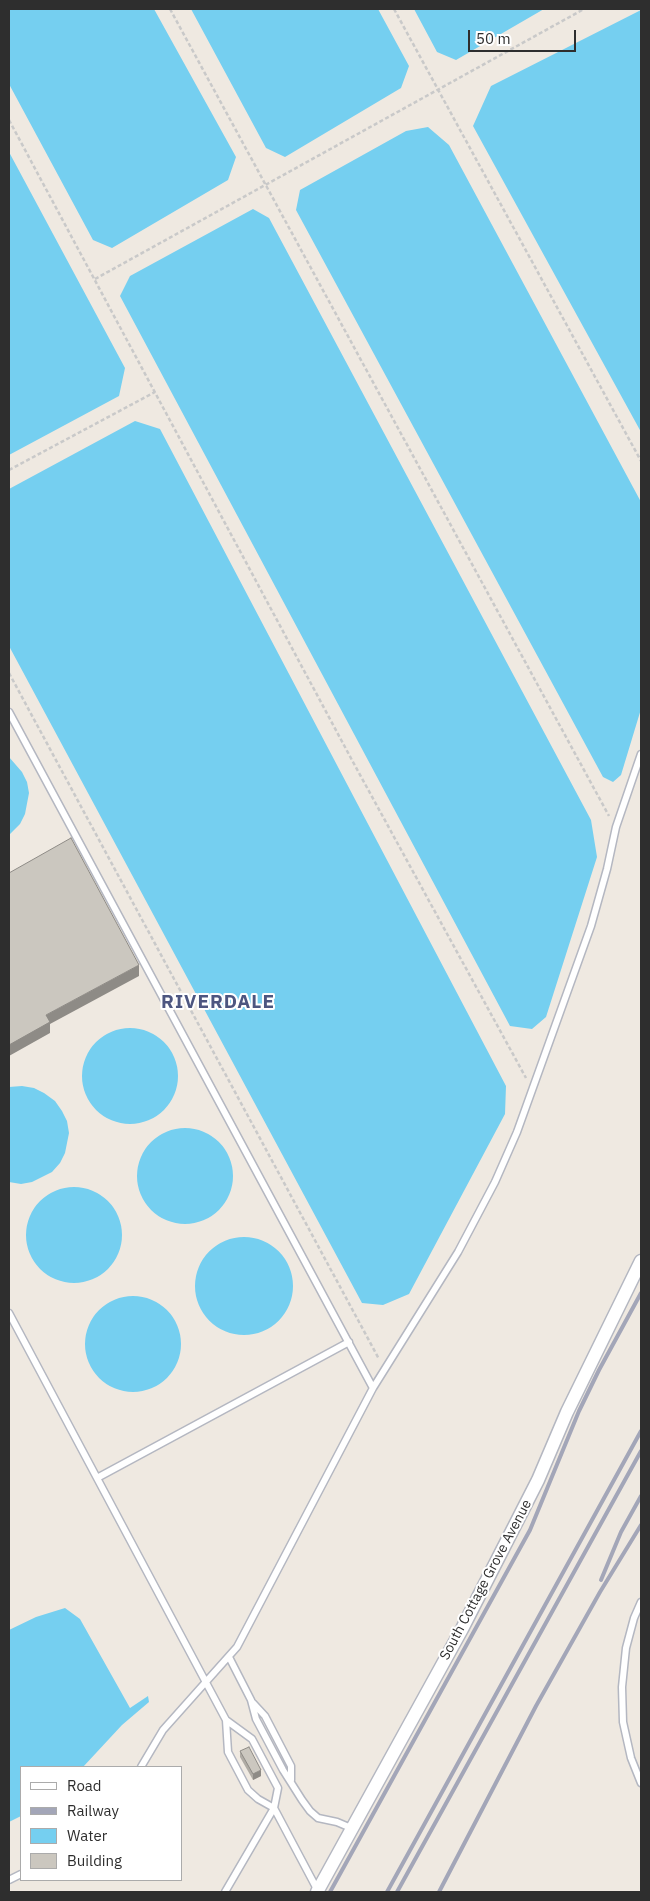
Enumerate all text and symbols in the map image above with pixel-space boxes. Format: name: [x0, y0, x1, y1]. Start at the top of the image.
scale bar: [470, 20, 578, 52]
text: 50 m: [476, 29, 511, 48]
district label: RIVERDALE: [160, 992, 276, 1014]
street label: South Cottage Grove Avenue: [437, 1497, 535, 1663]
legend: [20, 1766, 182, 1881]
text: Road: [67, 1776, 102, 1795]
text: Railway: [67, 1801, 119, 1820]
text: Water: [67, 1826, 107, 1845]
text: Building: [67, 1851, 122, 1870]

